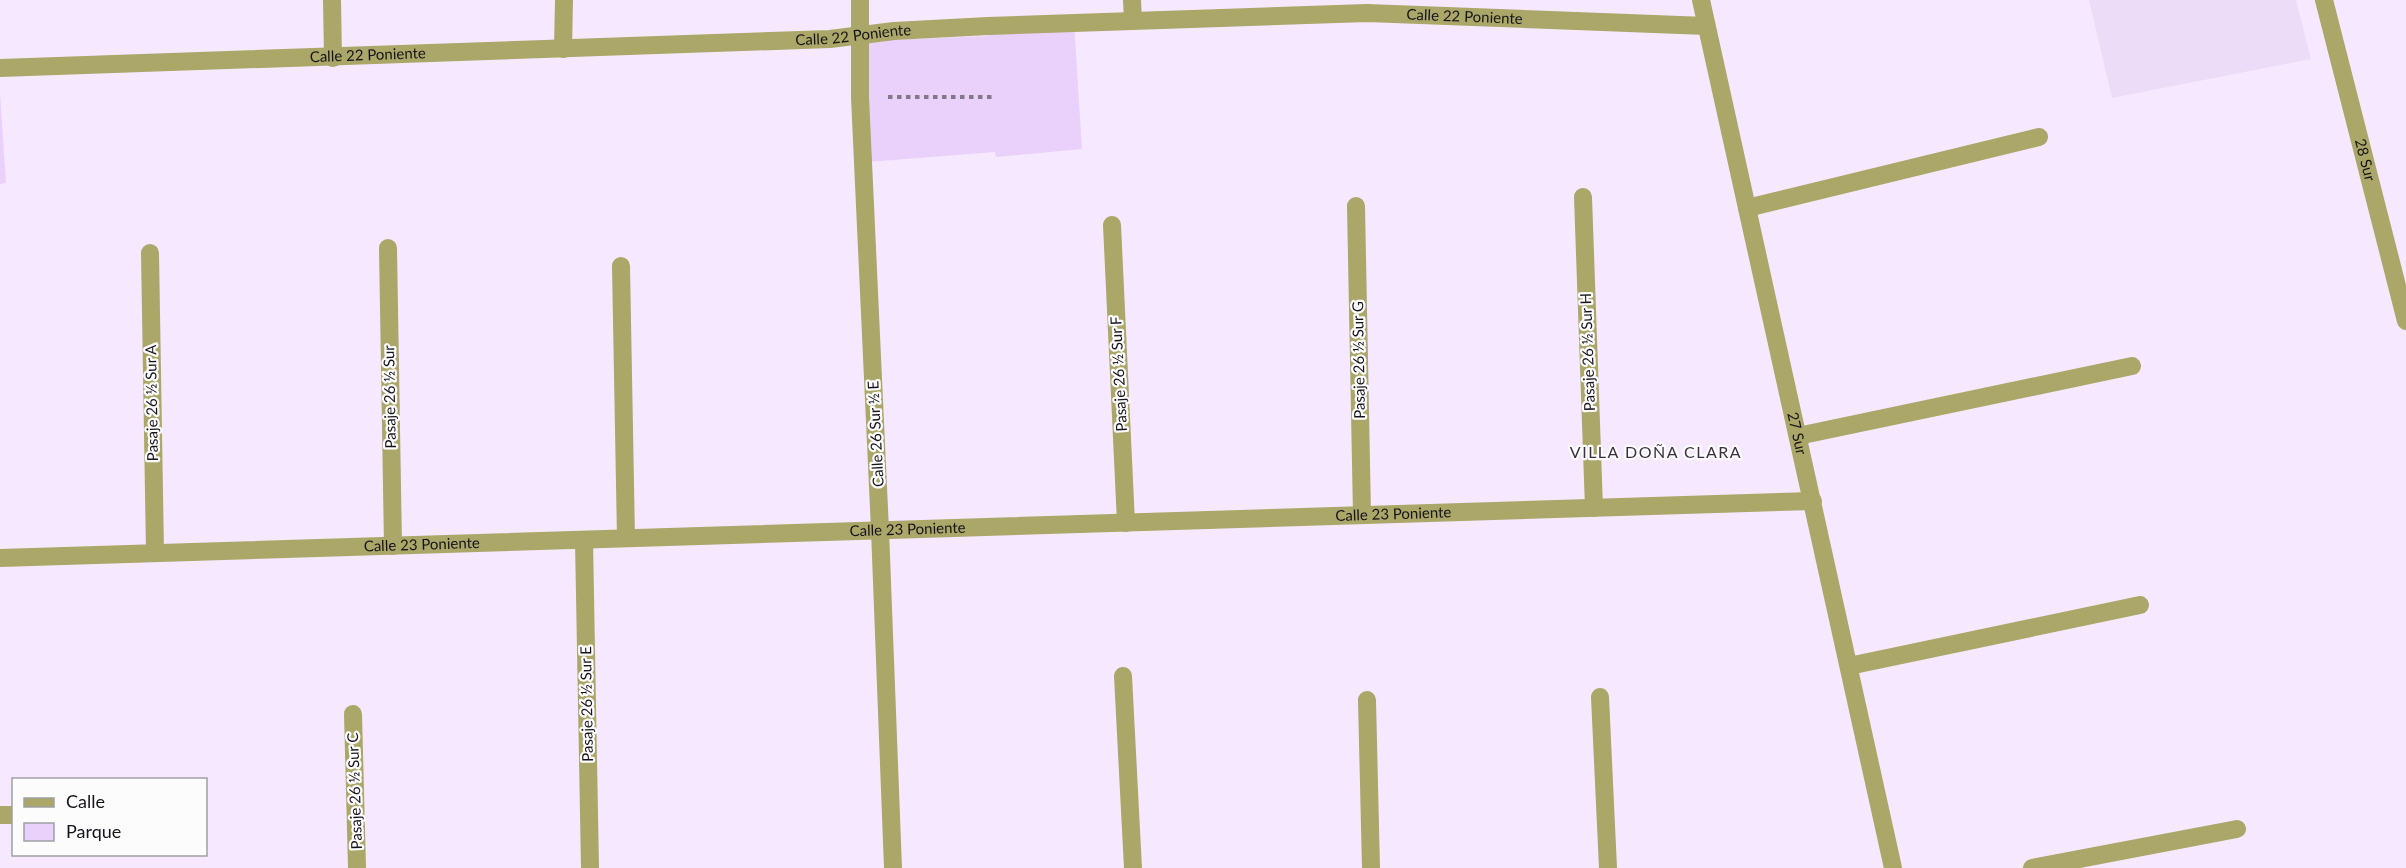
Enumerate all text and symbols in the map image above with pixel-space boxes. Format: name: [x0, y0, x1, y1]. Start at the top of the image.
street label: Calle 22 Poniente: [1406, 5, 1523, 27]
street label: Calle 22 Poniente: [795, 20, 912, 48]
street label: Calle 22 Poniente: [309, 43, 426, 65]
street label: 28 Sur: [2352, 137, 2380, 183]
street label: Pasaje 26 ½ Sur H: [1576, 293, 1598, 411]
street label: Pasaje 26 ½ Sur G: [1348, 301, 1368, 419]
street label: Pasaje 26 ½ Sur F: [1106, 316, 1130, 432]
street label: Pasaje 26 ½ Sur A: [141, 344, 161, 461]
street label: Pasaje 26 ½ Sur: [379, 345, 399, 449]
street label: Calle 26 Sur ½ E: [863, 381, 887, 488]
street label: 27 Sur: [1784, 410, 1811, 457]
district label: VILLA DOÑA CLARA: [1570, 442, 1742, 461]
street label: Calle 23 Poniente: [1335, 502, 1452, 524]
street label: Calle 23 Poniente: [849, 518, 966, 539]
street label: Calle 23 Poniente: [363, 533, 480, 555]
street label: Pasaje 26 ½ Sur E: [576, 646, 596, 762]
street label: Pasaje 26 ½ Sur C: [343, 732, 365, 850]
legend: [12, 778, 207, 856]
text: Calle: [66, 790, 105, 812]
text: Parque: [66, 820, 121, 842]

